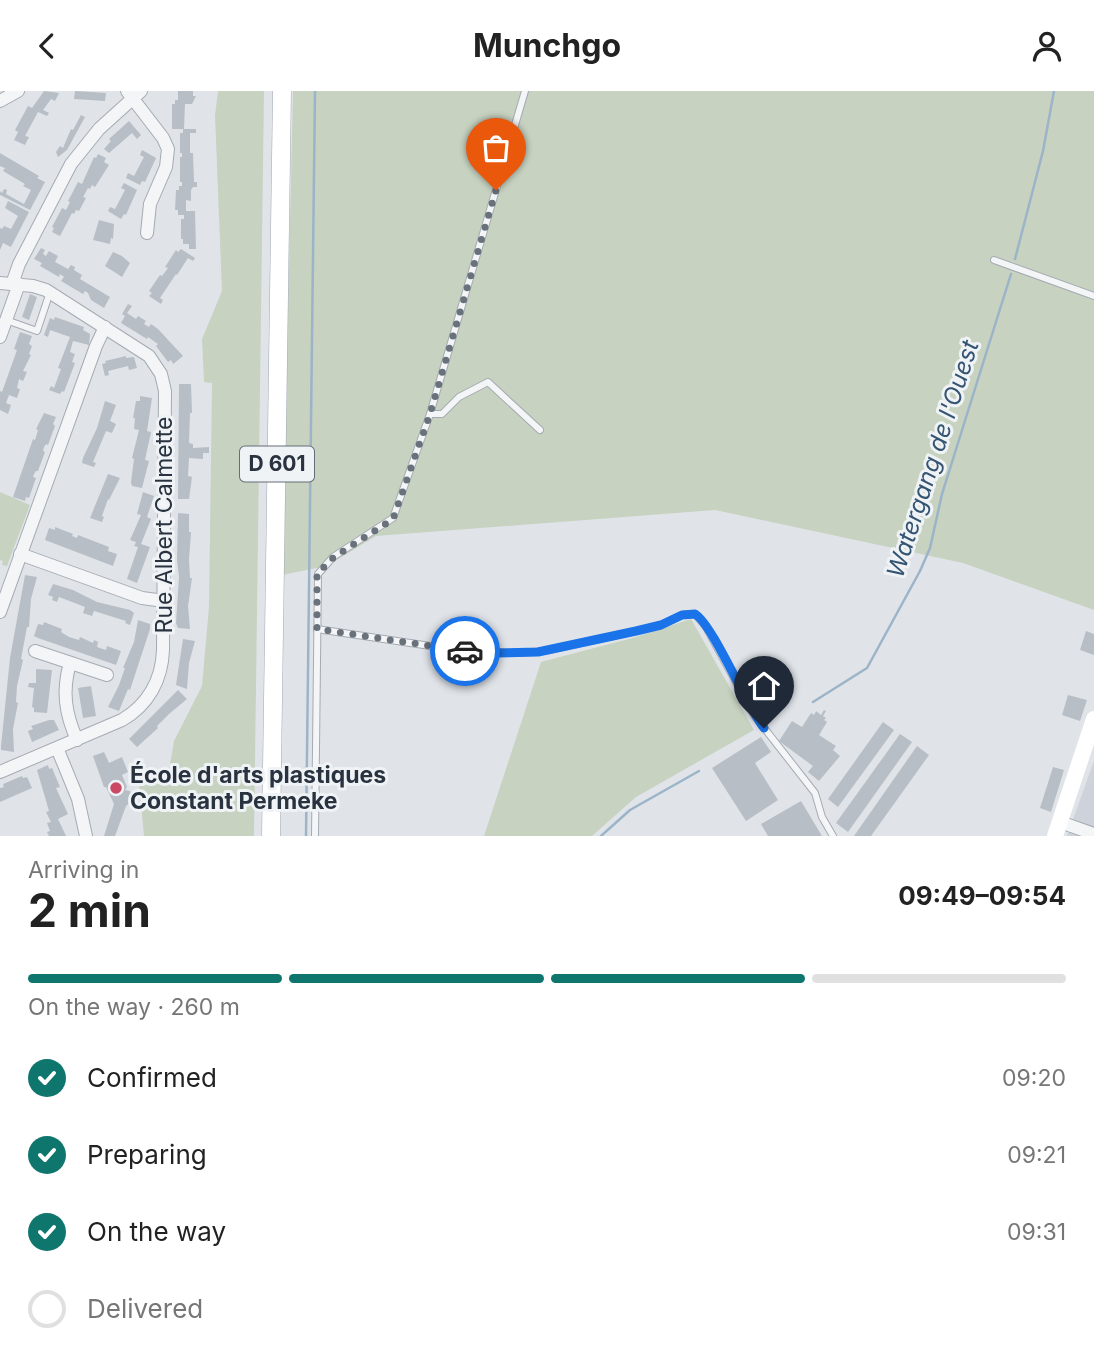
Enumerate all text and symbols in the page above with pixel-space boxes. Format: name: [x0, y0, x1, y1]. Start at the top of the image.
text: Munchgo: [473, 26, 621, 65]
icon: back: [28, 27, 66, 65]
icon: person: [1028, 27, 1066, 65]
pin: [466, 118, 526, 190]
icon: bag: [477, 129, 515, 167]
water label: Watergang de l'Ouest: [880, 336, 985, 581]
street label: Rue Albert Calmette: [150, 417, 178, 633]
road number: D 601: [240, 447, 314, 481]
courier: [430, 616, 500, 686]
icon: car: [446, 632, 484, 670]
pin: [734, 656, 794, 728]
icon: home: [745, 667, 783, 705]
place label: École d'arts plastiques Constant Permeke: [130, 761, 386, 815]
marker: École d'arts plastiques Constant Permeke: [108, 780, 124, 796]
text: Arriving in: [28, 856, 139, 884]
text: 09:49–09:54: [898, 880, 1066, 911]
text: 2 min: [28, 882, 151, 938]
text: On the way · 260 m: [28, 993, 240, 1021]
icon: check: [28, 1059, 66, 1097]
text: Confirmed: [87, 1062, 217, 1093]
text: 09:20: [1002, 1064, 1066, 1092]
icon: check: [28, 1136, 66, 1174]
text: Preparing: [87, 1139, 207, 1170]
text: 09:21: [1007, 1141, 1066, 1169]
icon: check: [28, 1213, 66, 1251]
text: On the way: [87, 1216, 226, 1247]
text: 09:31: [1007, 1218, 1066, 1246]
text: Delivered: [87, 1293, 203, 1324]

